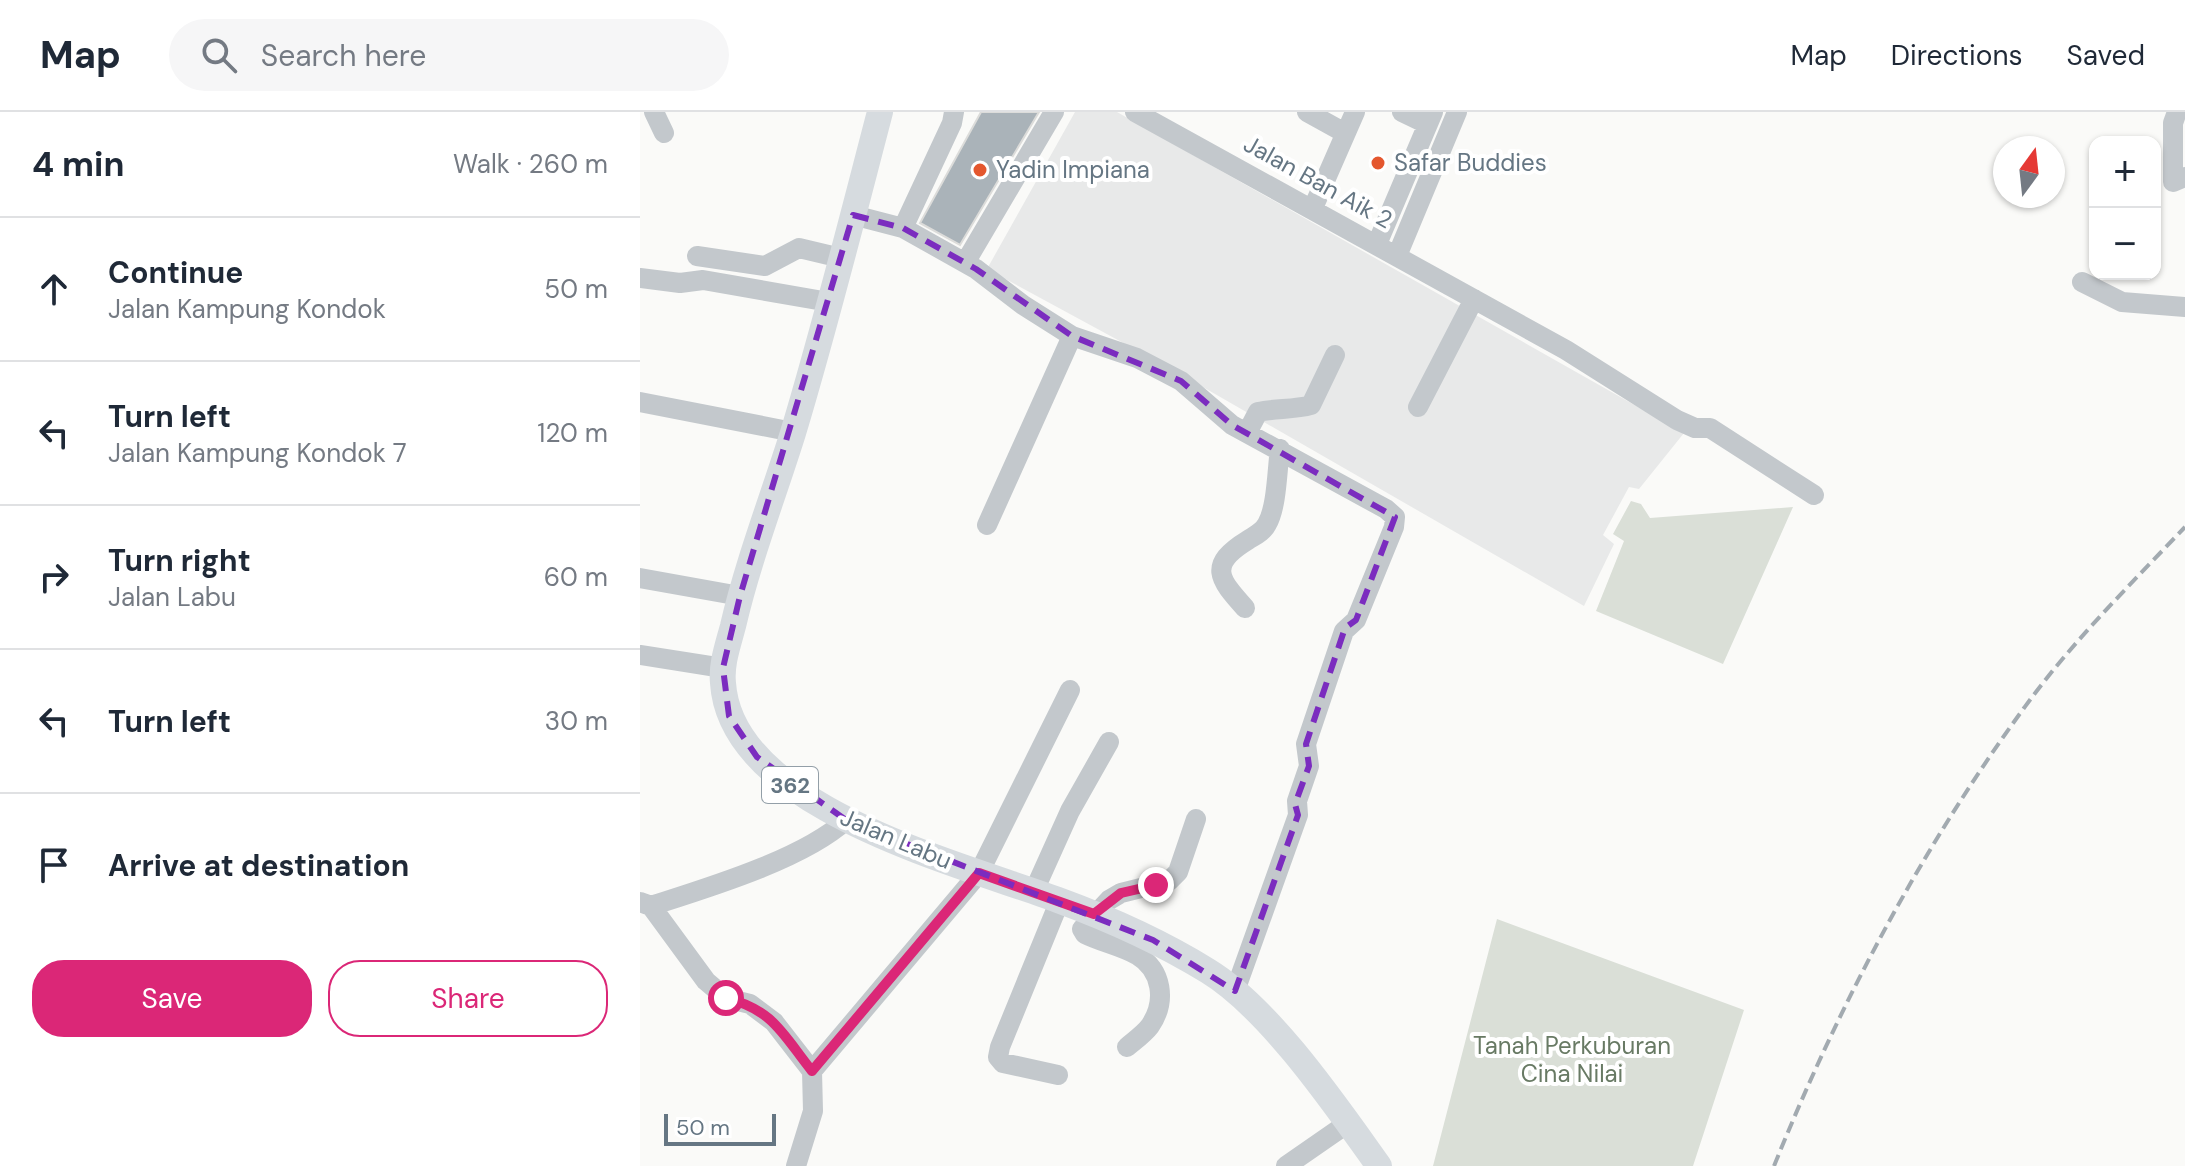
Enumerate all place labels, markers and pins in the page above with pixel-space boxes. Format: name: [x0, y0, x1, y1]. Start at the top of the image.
place label: Safar Buddies: [1394, 147, 1547, 178]
place label: Yadin Impiana: [996, 154, 1150, 185]
marker: Safar Buddies: [1369, 154, 1387, 172]
marker: Yadin Impiana: [971, 161, 989, 179]

